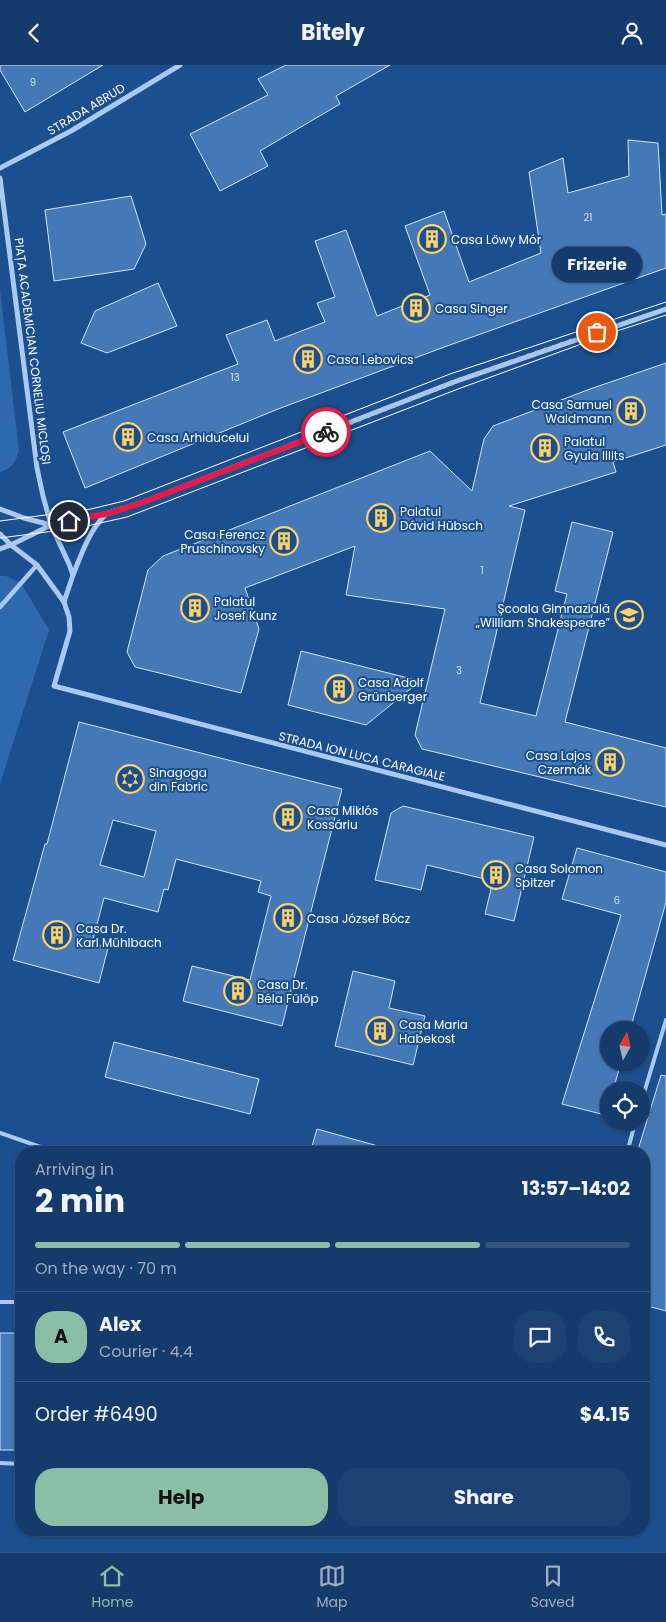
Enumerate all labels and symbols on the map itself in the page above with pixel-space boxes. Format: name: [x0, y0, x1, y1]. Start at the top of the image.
house number: 9: [30, 75, 36, 90]
street label: STRADA ABRUD: [44, 79, 128, 139]
house number: 21: [584, 210, 592, 225]
building icon: Casa Lőwy Mór: [417, 224, 447, 254]
place label: Casa Lőwy Mór: [451, 231, 542, 248]
street label: PIAȚA ACADEMICIAN CORNELIU MICLOȘI: [11, 237, 55, 465]
callout: Frizerie: [552, 247, 642, 282]
building icon: Casa Singer: [401, 293, 431, 323]
place label: Casa Singer: [435, 300, 508, 317]
pin: [576, 311, 618, 353]
building icon: Casa Lebovics: [293, 344, 323, 374]
place label: Casa Lebovics: [327, 351, 414, 368]
house number: 13: [230, 370, 240, 385]
place label: Casa Samuel Waldmann: [531, 396, 612, 427]
building icon: Casa Samuel Waldmann: [616, 396, 646, 426]
courier: [301, 407, 351, 457]
building icon: Casa Arhiducelui: [113, 422, 143, 452]
place label: Casa Arhiducelui: [147, 429, 249, 446]
building icon: Palatul Gyula Illits: [530, 433, 560, 463]
place label: Palatul Gyula Illits: [564, 433, 624, 464]
pin: [48, 500, 90, 542]
building icon: Palatul Dávid Hübsch: [366, 503, 396, 533]
place label: Palatul Dávid Hübsch: [400, 503, 483, 534]
place label: Casa Ferencz Pruschinovsky: [180, 526, 265, 557]
building icon: Casa Ferencz Pruschinovsky: [269, 526, 299, 556]
house number: 1: [480, 563, 484, 578]
building icon: Palatul Josef Kunz: [180, 593, 210, 623]
place label: Palatul Josef Kunz: [214, 593, 277, 624]
place label: Școala Gimnazială „William Shakespeare”: [475, 600, 610, 631]
school or university icon: Școala Gimnazială „William Shakespeare”: [614, 600, 644, 630]
house number: 3: [456, 663, 462, 678]
building icon: Casa Adolf Grünberger: [324, 674, 354, 704]
place label: Casa Adolf Grünberger: [358, 674, 428, 705]
street label: STRADA ION LUCA CARAGIALE: [277, 727, 447, 785]
place label: Casa Lajos Czermák: [526, 747, 592, 778]
building icon: Casa Lajos Czermák: [595, 747, 625, 777]
synagogue icon: Sinagoga din Fabric: [115, 764, 145, 794]
place label: Sinagoga din Fabric: [149, 764, 208, 795]
building icon: Casa Miklós Kossáriu: [273, 802, 303, 832]
place label: Casa Miklós Kossáriu: [307, 802, 378, 833]
building icon: Casa Solomon Spitzer: [481, 860, 511, 890]
place label: Casa Solomon Spitzer: [515, 860, 603, 891]
house number: 6: [614, 893, 620, 908]
building icon: Casa József Bócz: [273, 903, 303, 933]
place label: Casa József Bócz: [307, 910, 410, 927]
building icon: Casa Dr. Karl Mühlbach: [42, 920, 72, 950]
place label: Casa Dr. Karl Mühlbach: [76, 920, 162, 951]
building icon: Casa Dr. Béla Fülöp: [223, 976, 253, 1006]
place label: Casa Dr. Béla Fülöp: [257, 976, 319, 1007]
building icon: Casa Maria Habekost: [365, 1016, 395, 1046]
place label: Casa Maria Habekost: [399, 1016, 468, 1047]
north arrow: [600, 1021, 650, 1071]

